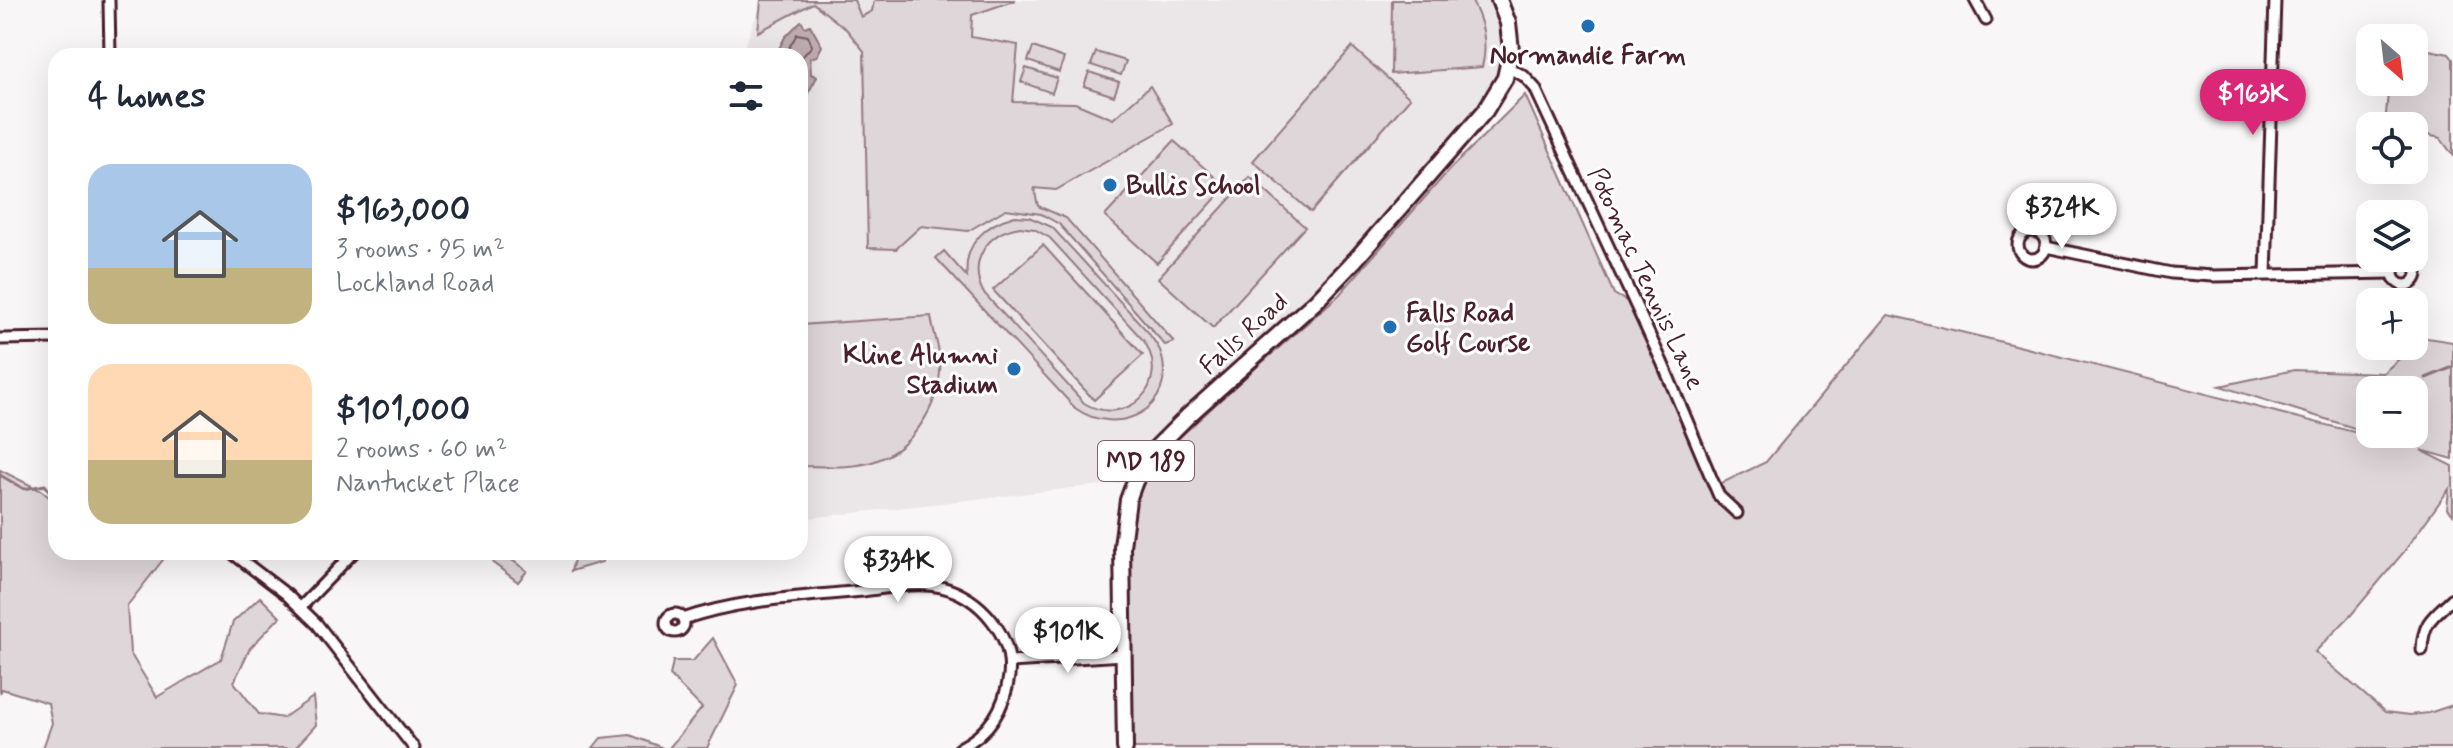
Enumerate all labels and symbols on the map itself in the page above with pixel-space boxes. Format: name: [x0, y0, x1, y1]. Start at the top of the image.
marker: Normandie Farm: [1579, 17, 1597, 35]
north arrow: [2356, 24, 2428, 96]
place label: Normandie Farm: [1490, 39, 1686, 73]
pin: $163K: [2197, 69, 2309, 137]
street label: Potomac Tennis Lane: [1579, 162, 1712, 396]
place label: Bullis School: [1126, 170, 1260, 204]
marker: Bullis School: [1101, 176, 1119, 194]
pin: $324K: [2006, 183, 2118, 251]
street label: Falls Road: [1193, 286, 1296, 383]
place label: Falls Road Golf Course: [1406, 297, 1530, 361]
marker: Falls Road Golf Course: [1381, 318, 1399, 336]
place label: Kline Alumni Stadium: [843, 339, 998, 403]
marker: Kline Alumni Stadium: [1005, 360, 1023, 378]
road number: MD 189: [1098, 441, 1194, 481]
pin: $334K: [842, 536, 954, 604]
pin: $101K: [1012, 607, 1124, 675]

